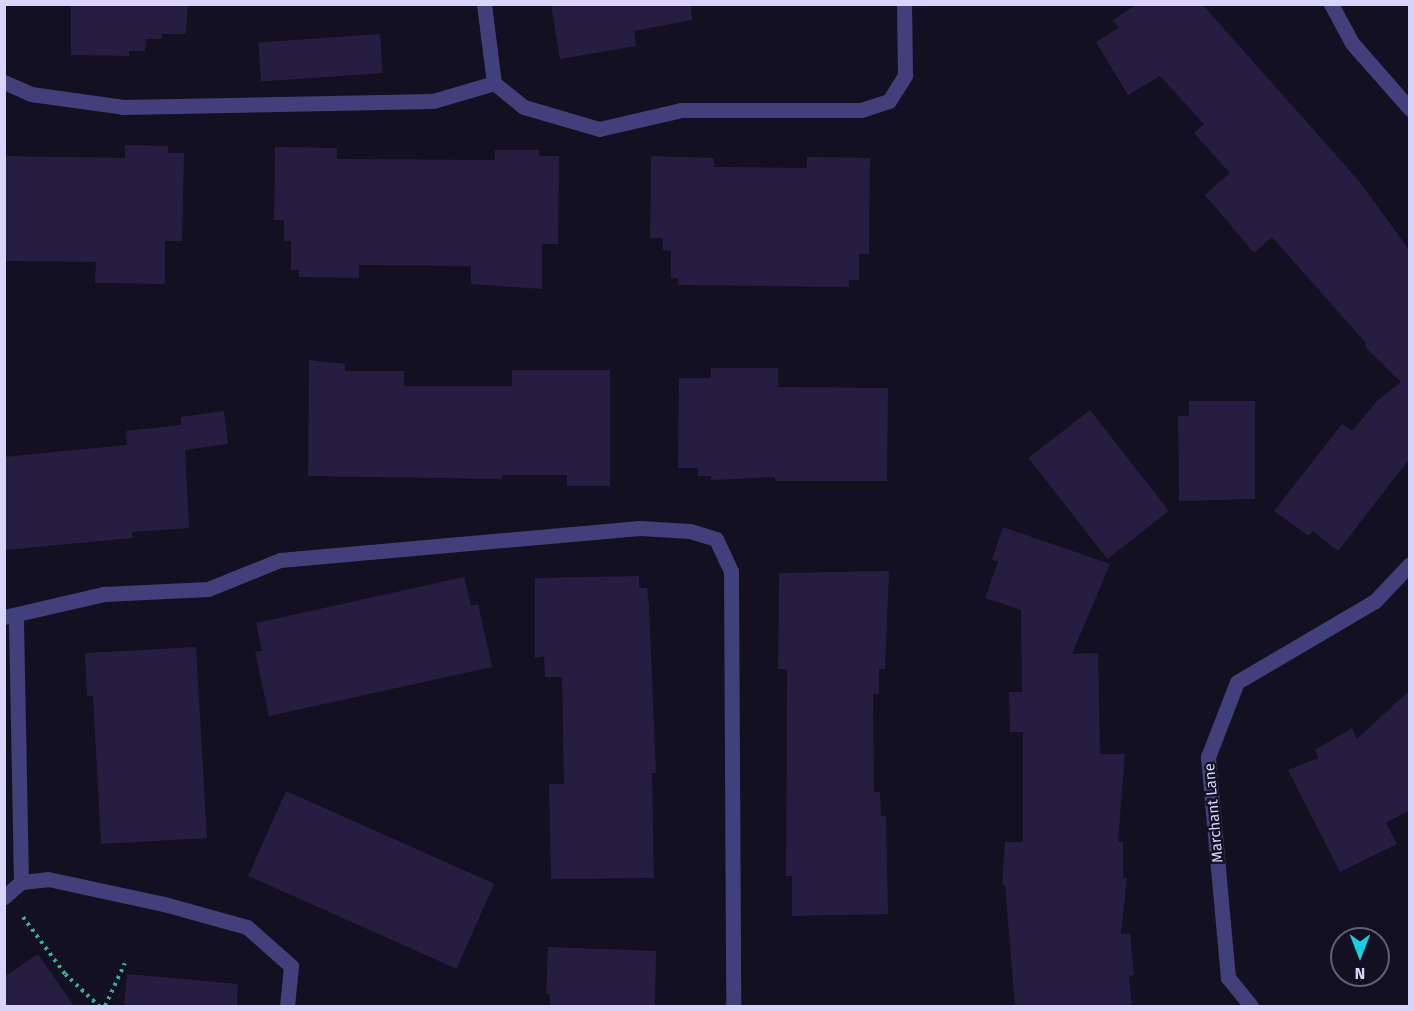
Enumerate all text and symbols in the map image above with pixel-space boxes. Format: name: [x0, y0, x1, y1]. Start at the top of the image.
street label: Marchant Lane: [1201, 762, 1227, 864]
north arrow: [1330, 927, 1390, 987]
text: N: [1355, 964, 1365, 983]

